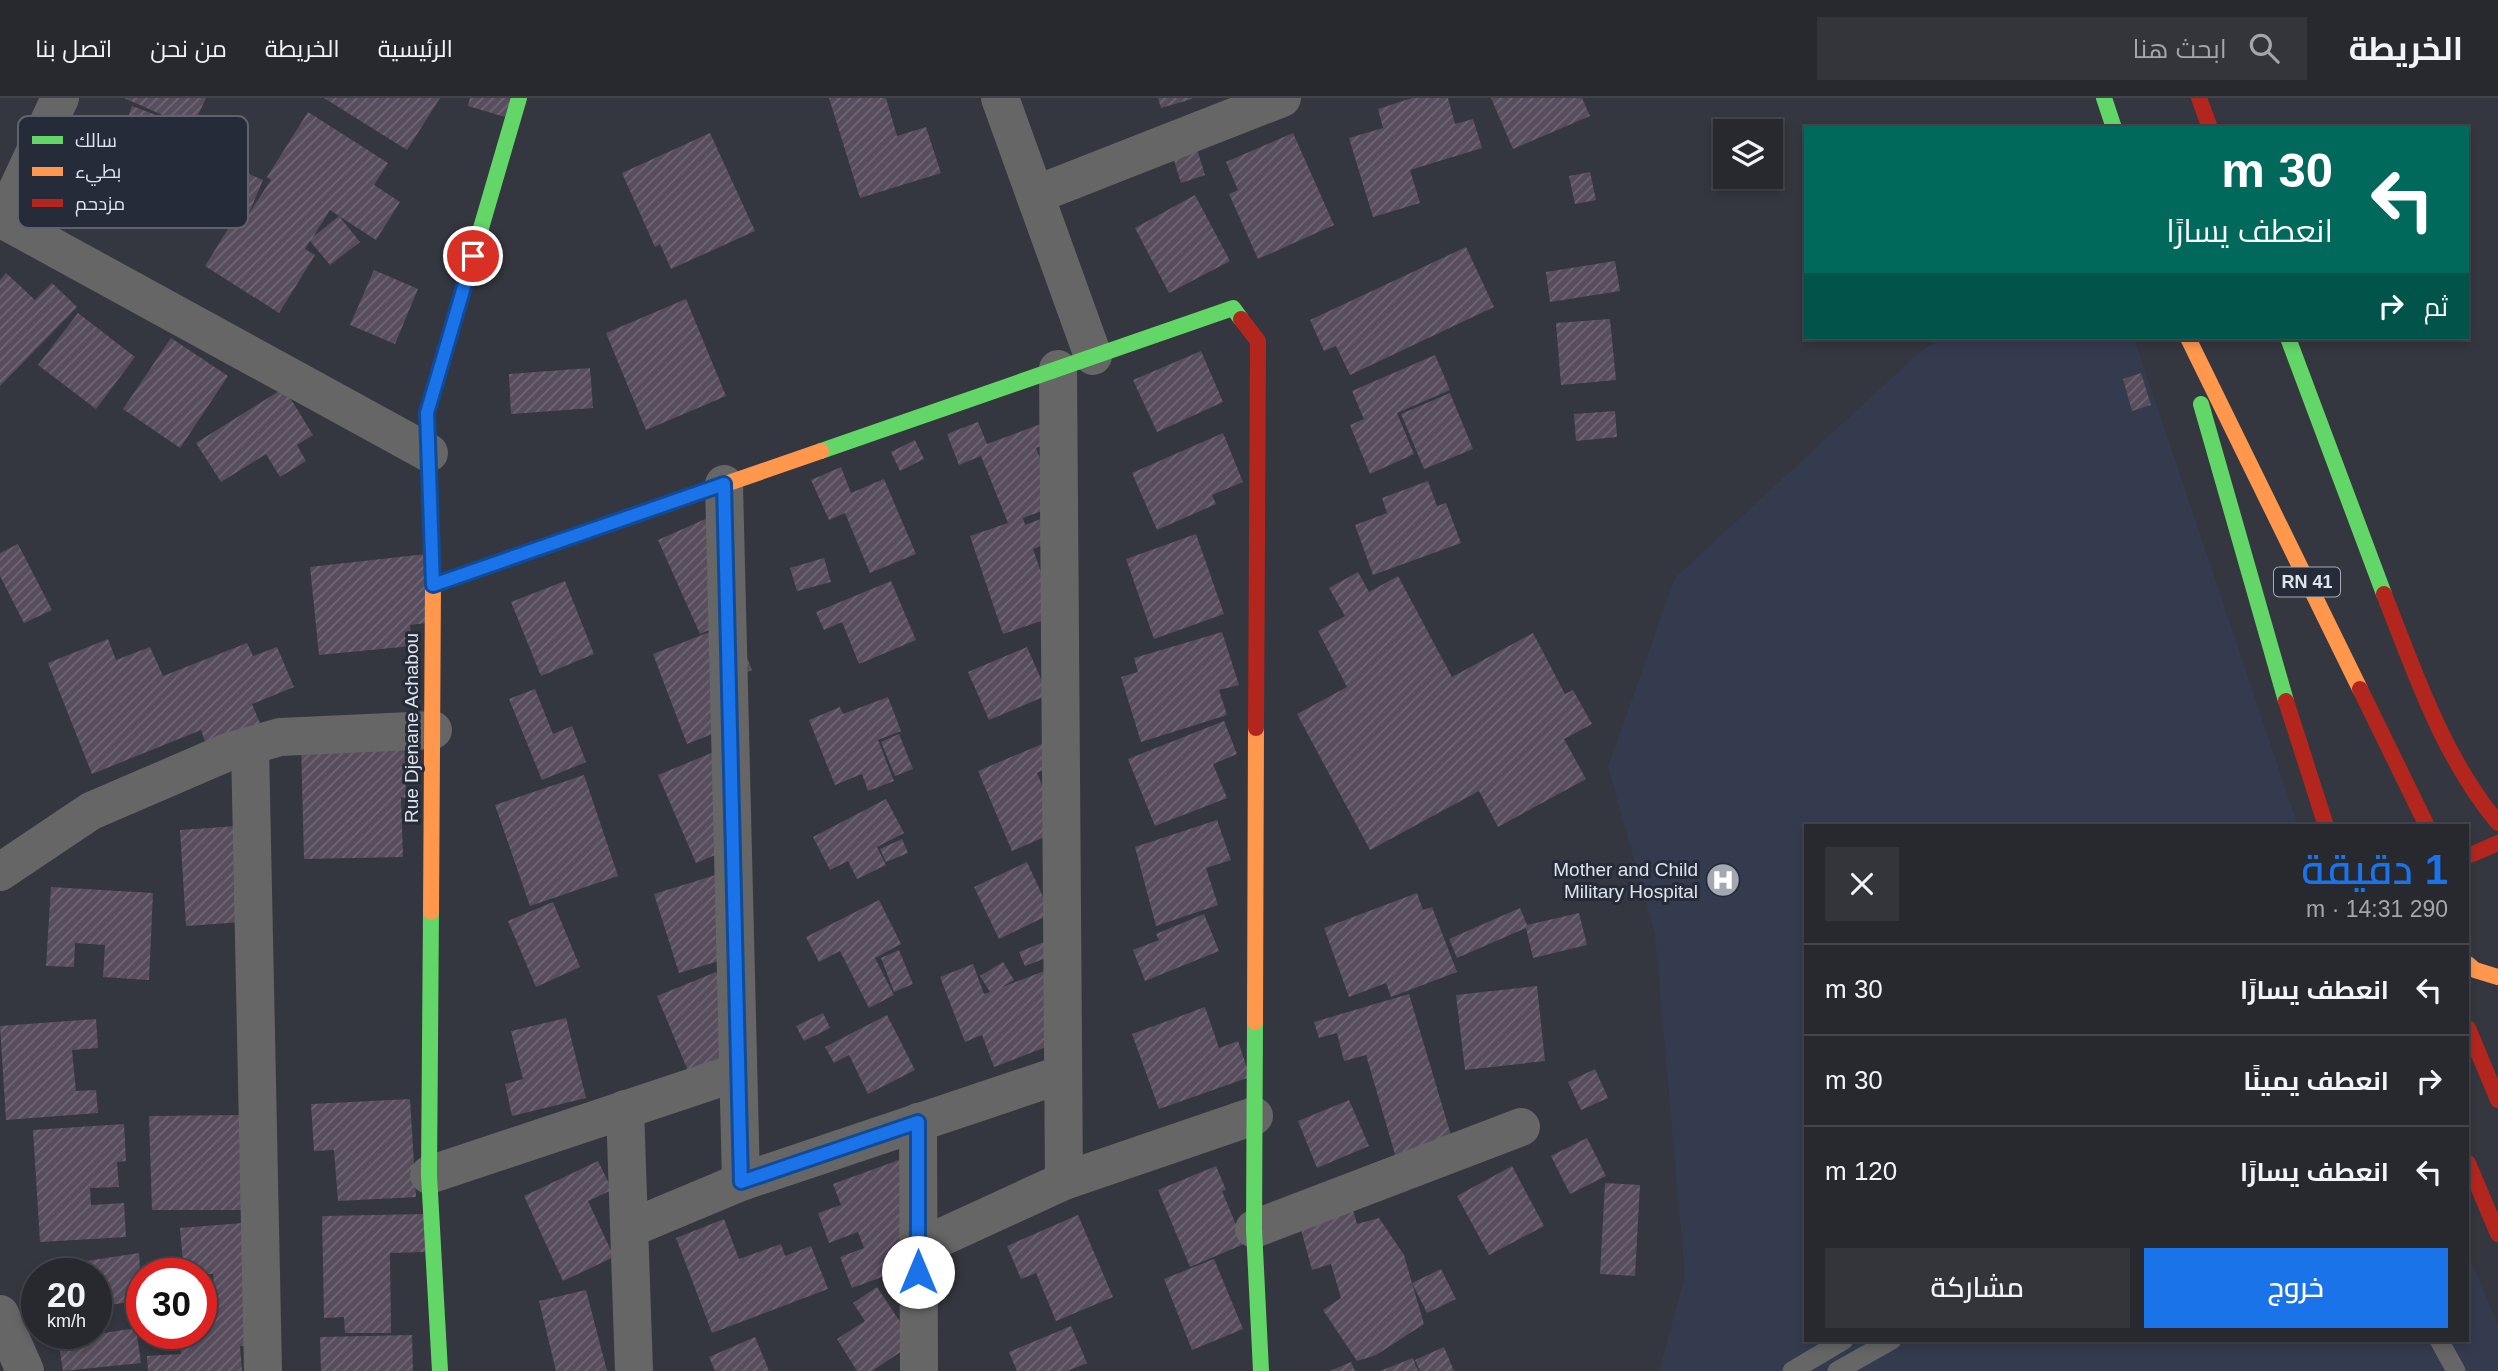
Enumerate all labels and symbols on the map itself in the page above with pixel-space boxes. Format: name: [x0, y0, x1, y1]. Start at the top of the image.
legend: [18, 116, 248, 228]
text: سالك: [75, 130, 117, 151]
text: بطيء: [75, 161, 121, 186]
text: مزدحم: [75, 193, 125, 217]
pin: [443, 226, 503, 286]
road number: RN 41: [2274, 568, 2340, 596]
street label: Rue Djenane Achabou: [401, 633, 422, 823]
place label: Mother and Child Military Hospital: [1553, 859, 1698, 902]
hospital icon: Mother and Child Military Hospital: [1704, 861, 1742, 899]
position arrow: [881, 1235, 955, 1309]
speed limit sign: 30: [126, 1258, 217, 1349]

